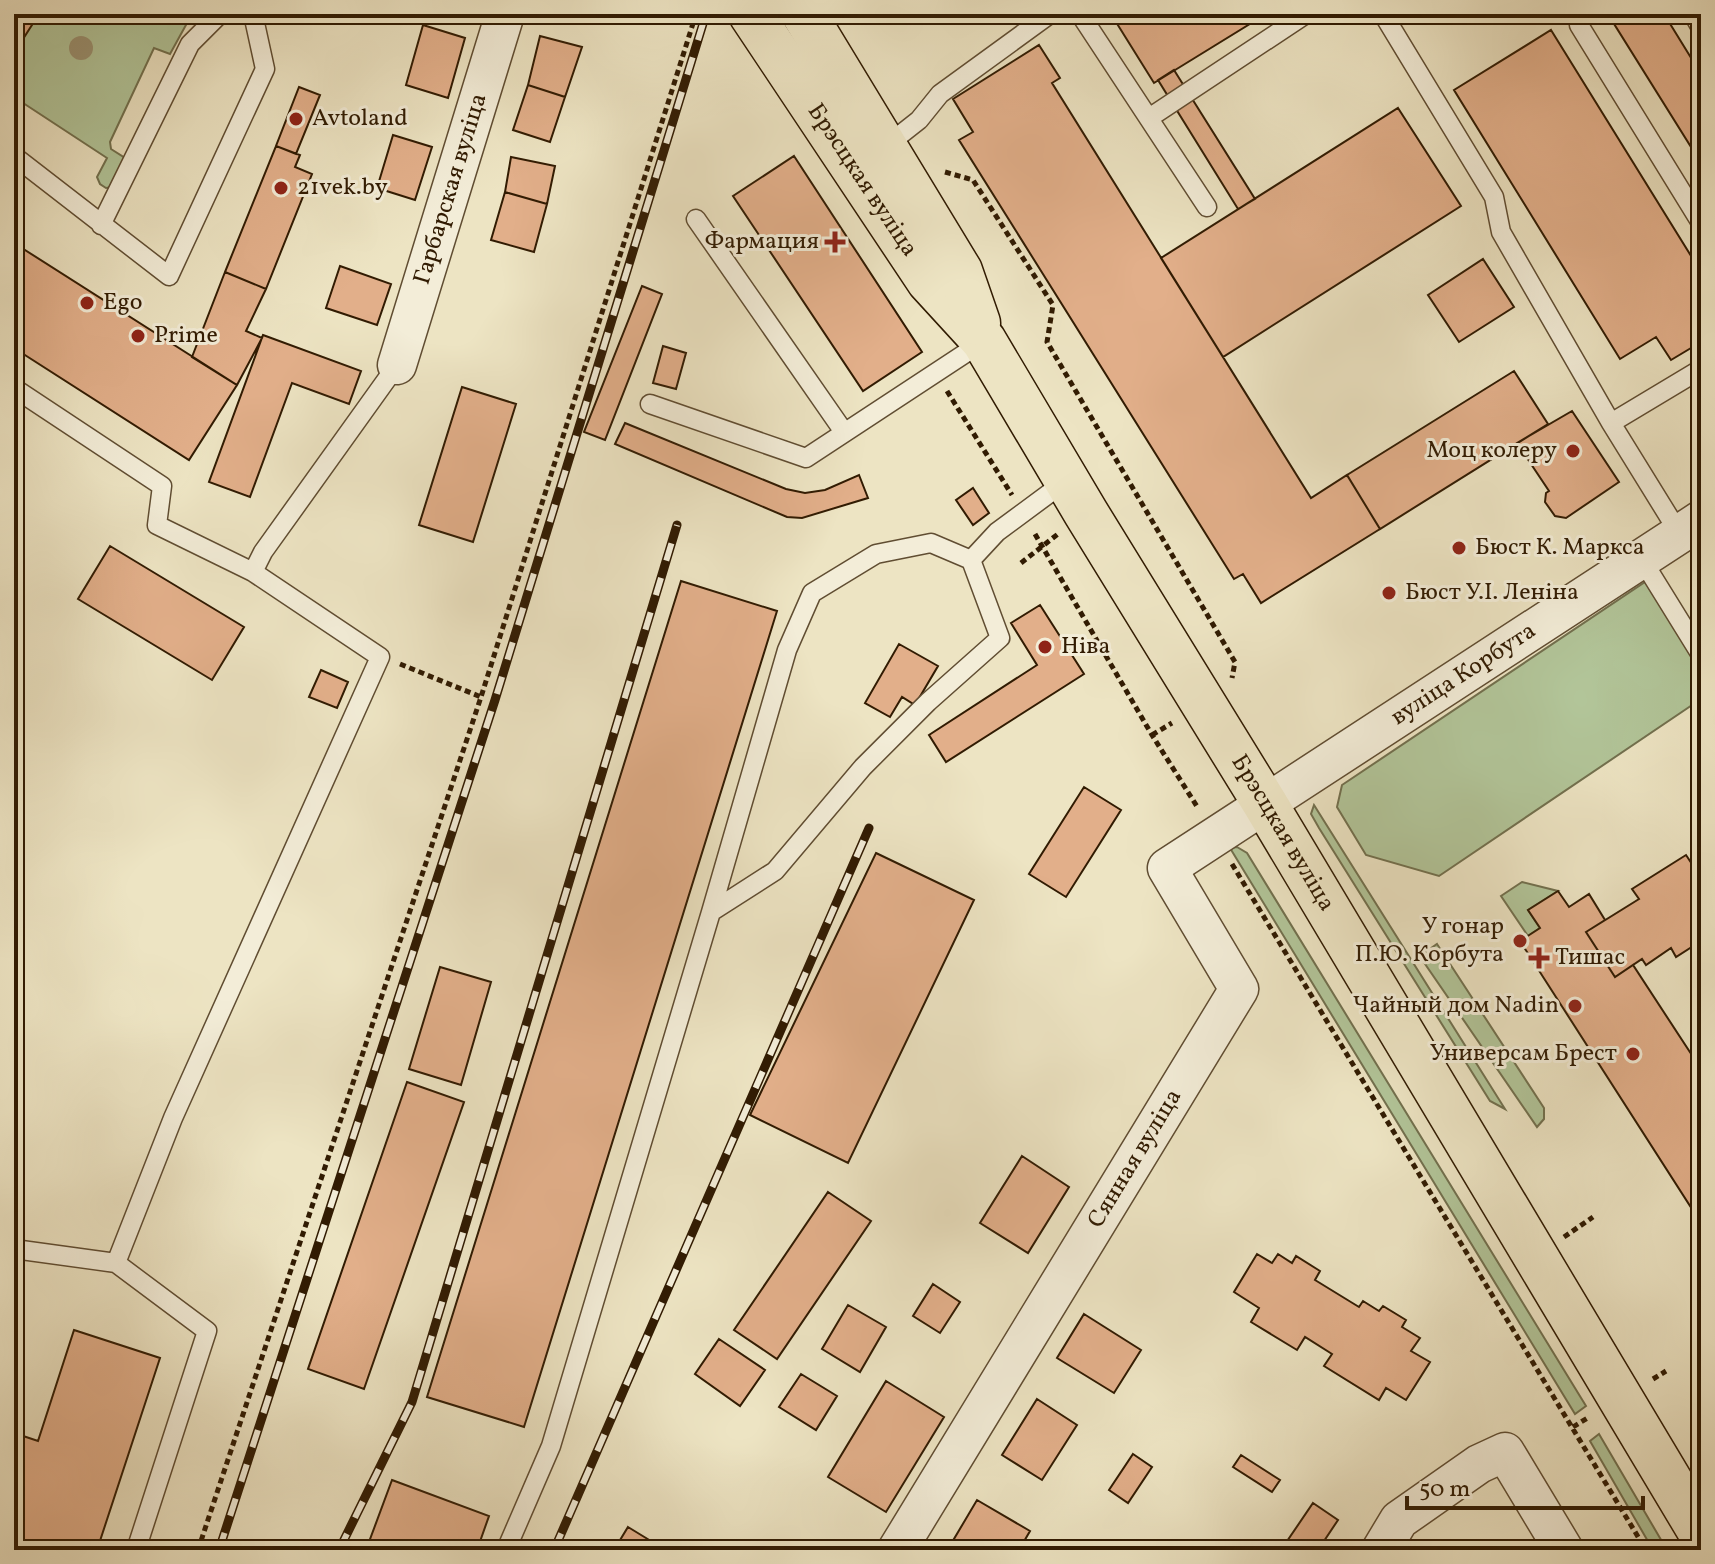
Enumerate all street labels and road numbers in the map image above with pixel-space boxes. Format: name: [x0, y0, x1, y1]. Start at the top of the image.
street label: Гарбарская вуліца: [406, 89, 497, 289]
street label: Брэсцкая вуліца: [798, 97, 925, 264]
street label: вуліца Корбута: [1385, 615, 1543, 734]
street label: Брэсцкая вуліца: [1222, 748, 1343, 918]
street label: Сянная вуліца: [1080, 1083, 1191, 1235]

